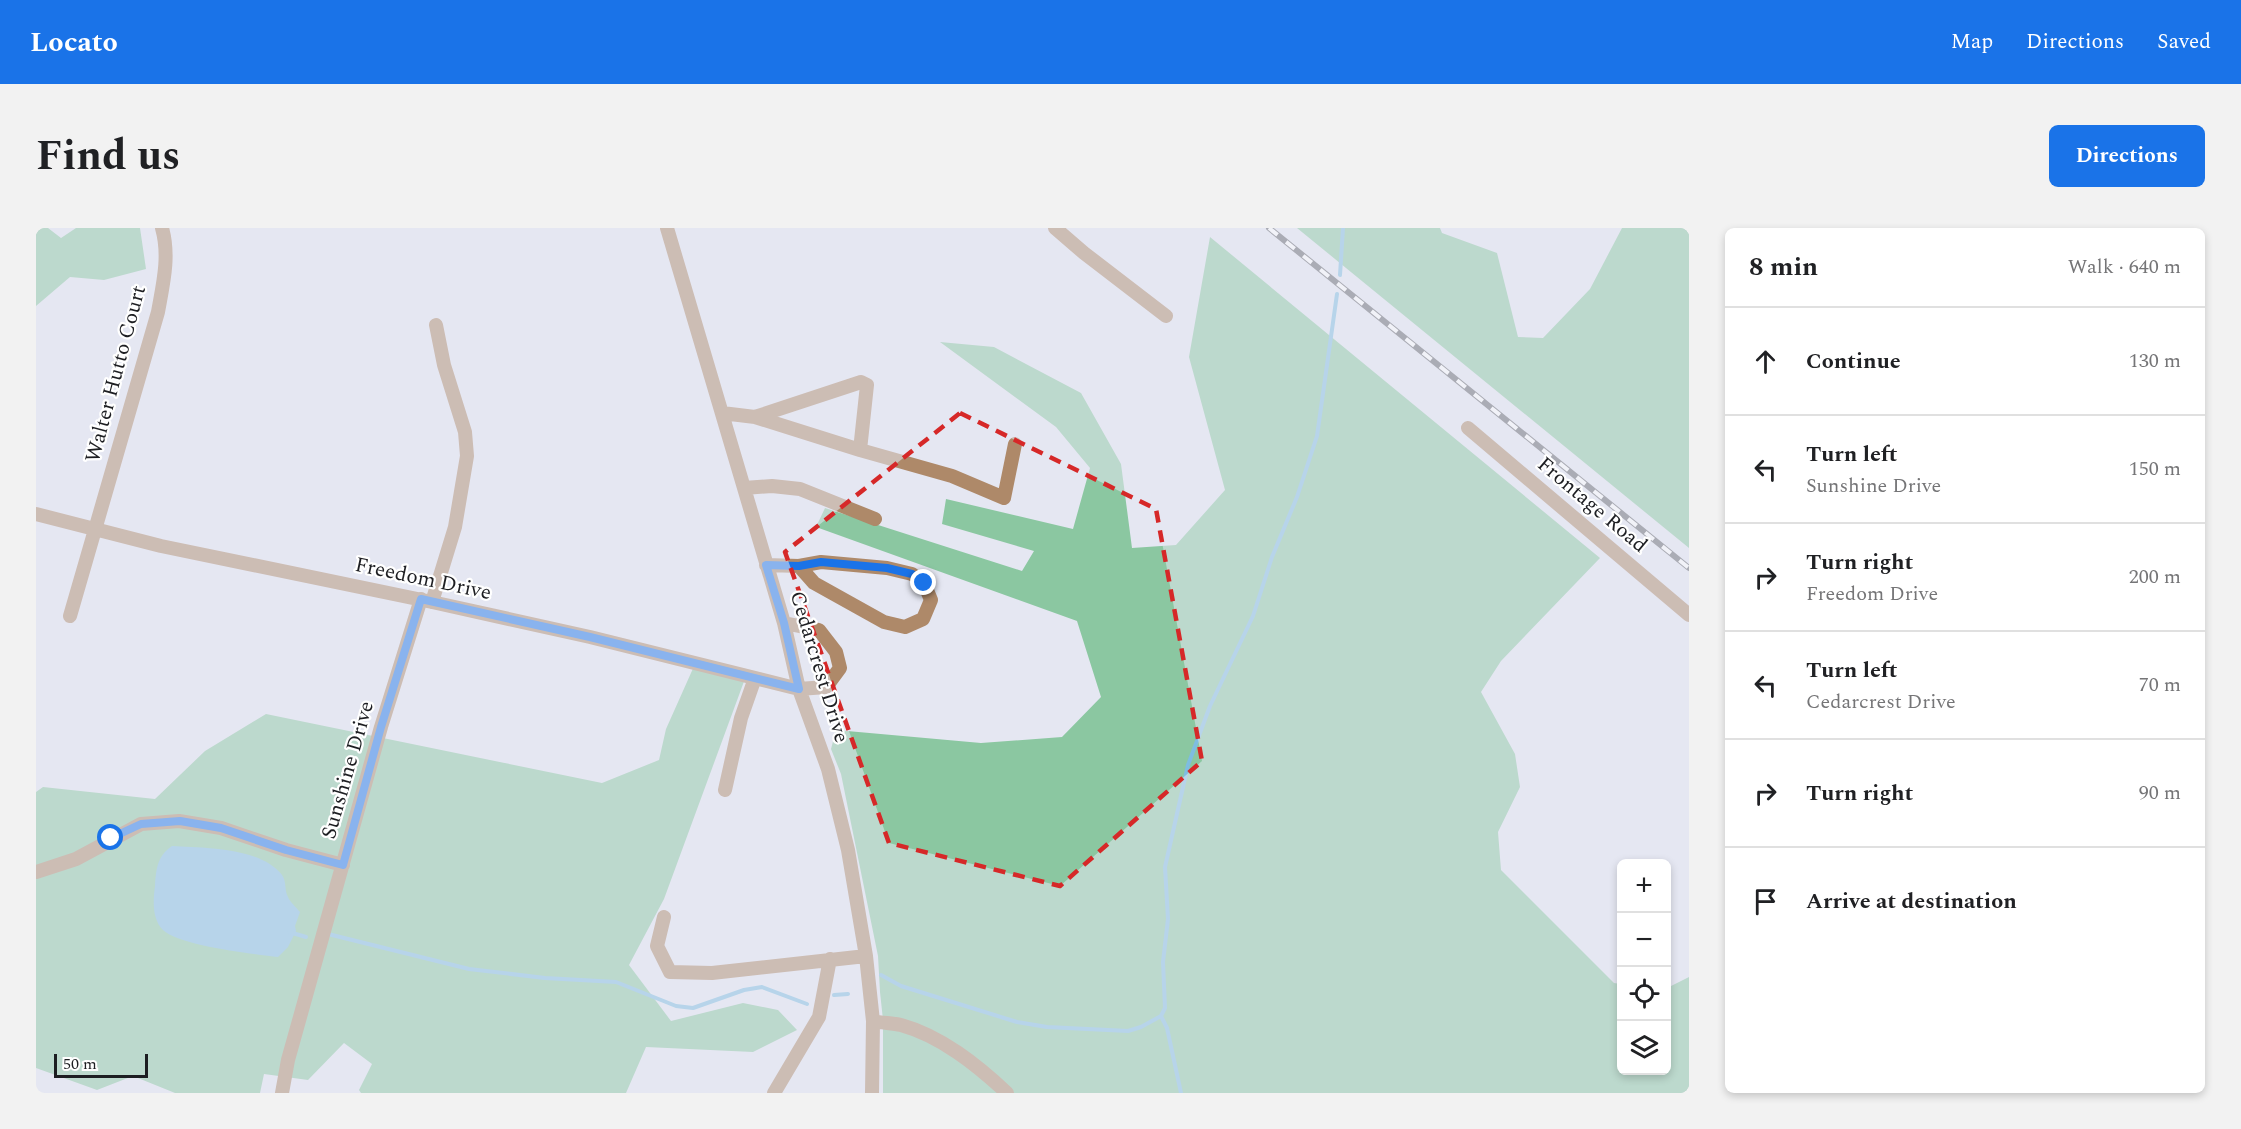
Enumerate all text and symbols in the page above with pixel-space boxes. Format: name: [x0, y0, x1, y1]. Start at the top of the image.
text: Locato: [30, 21, 118, 64]
text: Map: [1951, 26, 1993, 58]
text: Directions: [2026, 26, 2124, 58]
text: Saved: [2157, 26, 2211, 58]
text: Find us: [36, 125, 180, 188]
button: Directions: [2049, 125, 2205, 187]
text: 8 min: [1749, 247, 1818, 287]
text: Walk · 640 m: [2068, 252, 2181, 282]
street label: Walter Hutto Court: [77, 282, 155, 466]
icon: ahead: [1749, 345, 1782, 378]
text: Continue: [1806, 345, 1901, 378]
text: 130 m: [2129, 346, 2181, 376]
text: Turn left: [1806, 438, 1898, 471]
street label: Frontage Road: [1530, 449, 1654, 561]
icon: left: [1749, 453, 1782, 486]
text: 150 m: [2129, 454, 2181, 484]
text: Sunshine Drive: [1806, 471, 1941, 501]
text: Turn right: [1806, 546, 1913, 579]
street label: Freedom Drive: [352, 549, 494, 609]
icon: right: [1749, 561, 1782, 594]
text: 200 m: [2129, 562, 2181, 592]
route end: [910, 569, 936, 595]
text: Freedom Drive: [1806, 579, 1938, 609]
street label: Cedarcrest Drive: [781, 587, 857, 747]
text: Turn left: [1806, 654, 1898, 687]
icon: left: [1749, 669, 1782, 702]
text: 70 m: [2139, 670, 2181, 700]
text: Cedarcrest Drive: [1806, 687, 1956, 717]
street label: Sunshine Drive: [313, 697, 383, 843]
icon: right: [1749, 777, 1782, 810]
text: Turn right: [1806, 777, 1913, 810]
text: 90 m: [2139, 778, 2181, 808]
route start: [97, 824, 123, 850]
map controls: [1617, 859, 1671, 1075]
button: +: [1617, 859, 1671, 913]
icon: arrive: [1749, 885, 1782, 918]
text: Arrive at destination: [1806, 885, 2017, 918]
button: −: [1617, 913, 1671, 967]
button: locate: [1617, 967, 1671, 1021]
button: layers: [1617, 1021, 1671, 1075]
scale bar: [54, 1051, 148, 1078]
text: 50 m: [63, 1052, 97, 1076]

